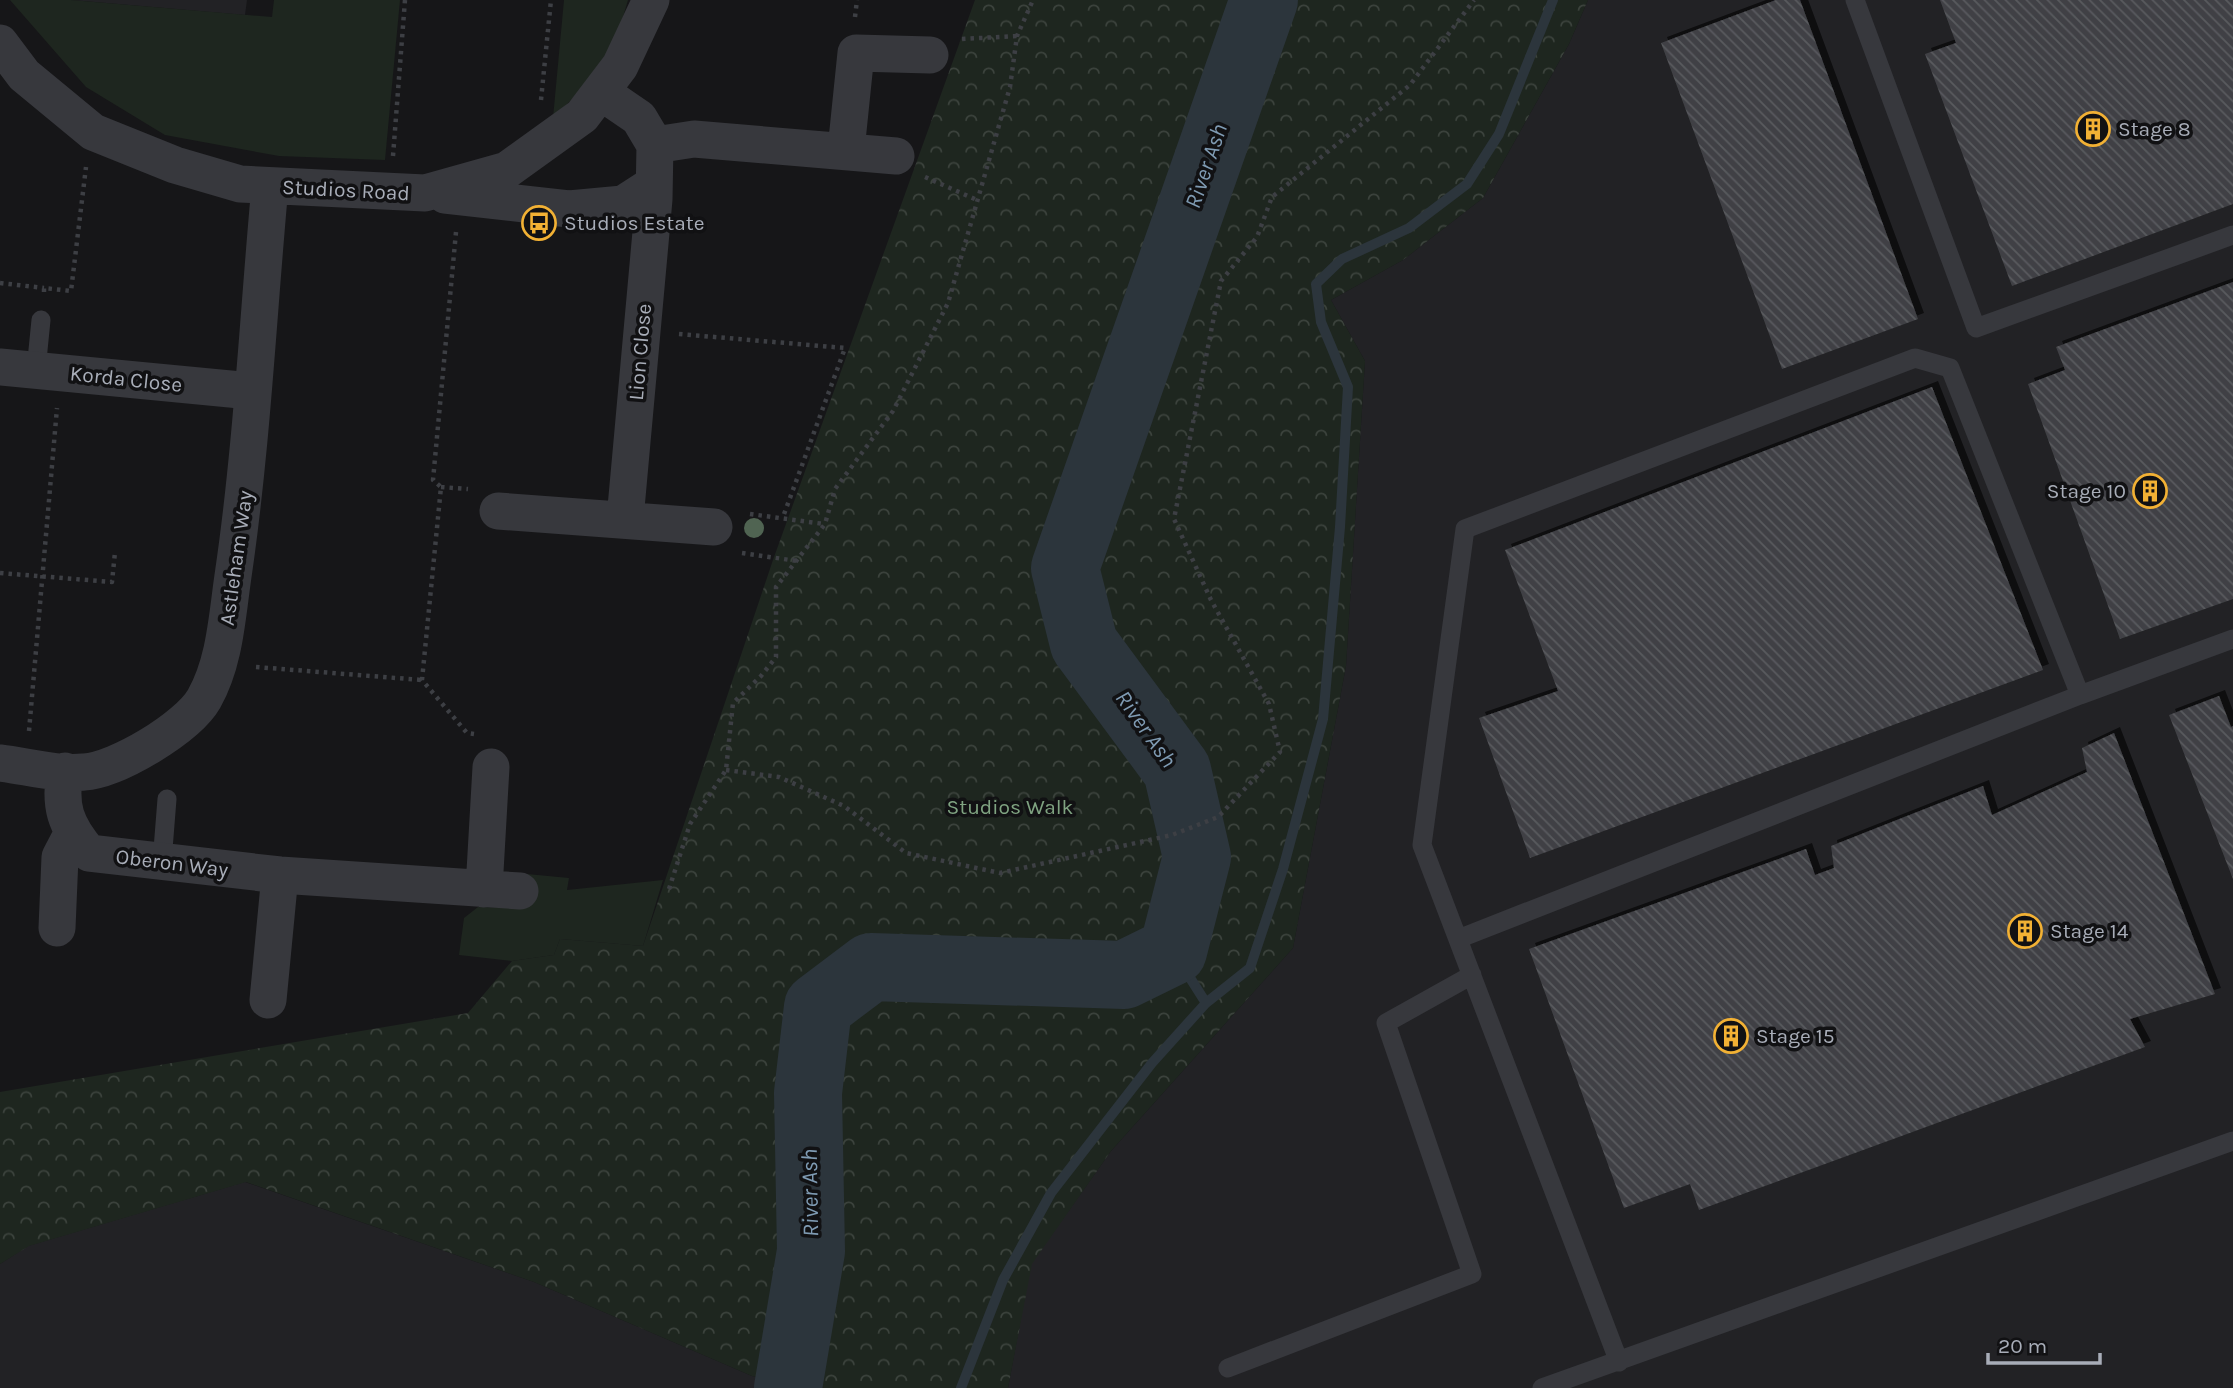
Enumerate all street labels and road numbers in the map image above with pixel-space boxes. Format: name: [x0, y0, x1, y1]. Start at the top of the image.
street label: Studios Road: [282, 175, 410, 205]
street label: Lion Close: [624, 303, 656, 401]
street label: Korda Close: [69, 361, 183, 397]
street label: Astleham Way: [215, 489, 257, 627]
street label: Oberon Way: [114, 844, 230, 882]

